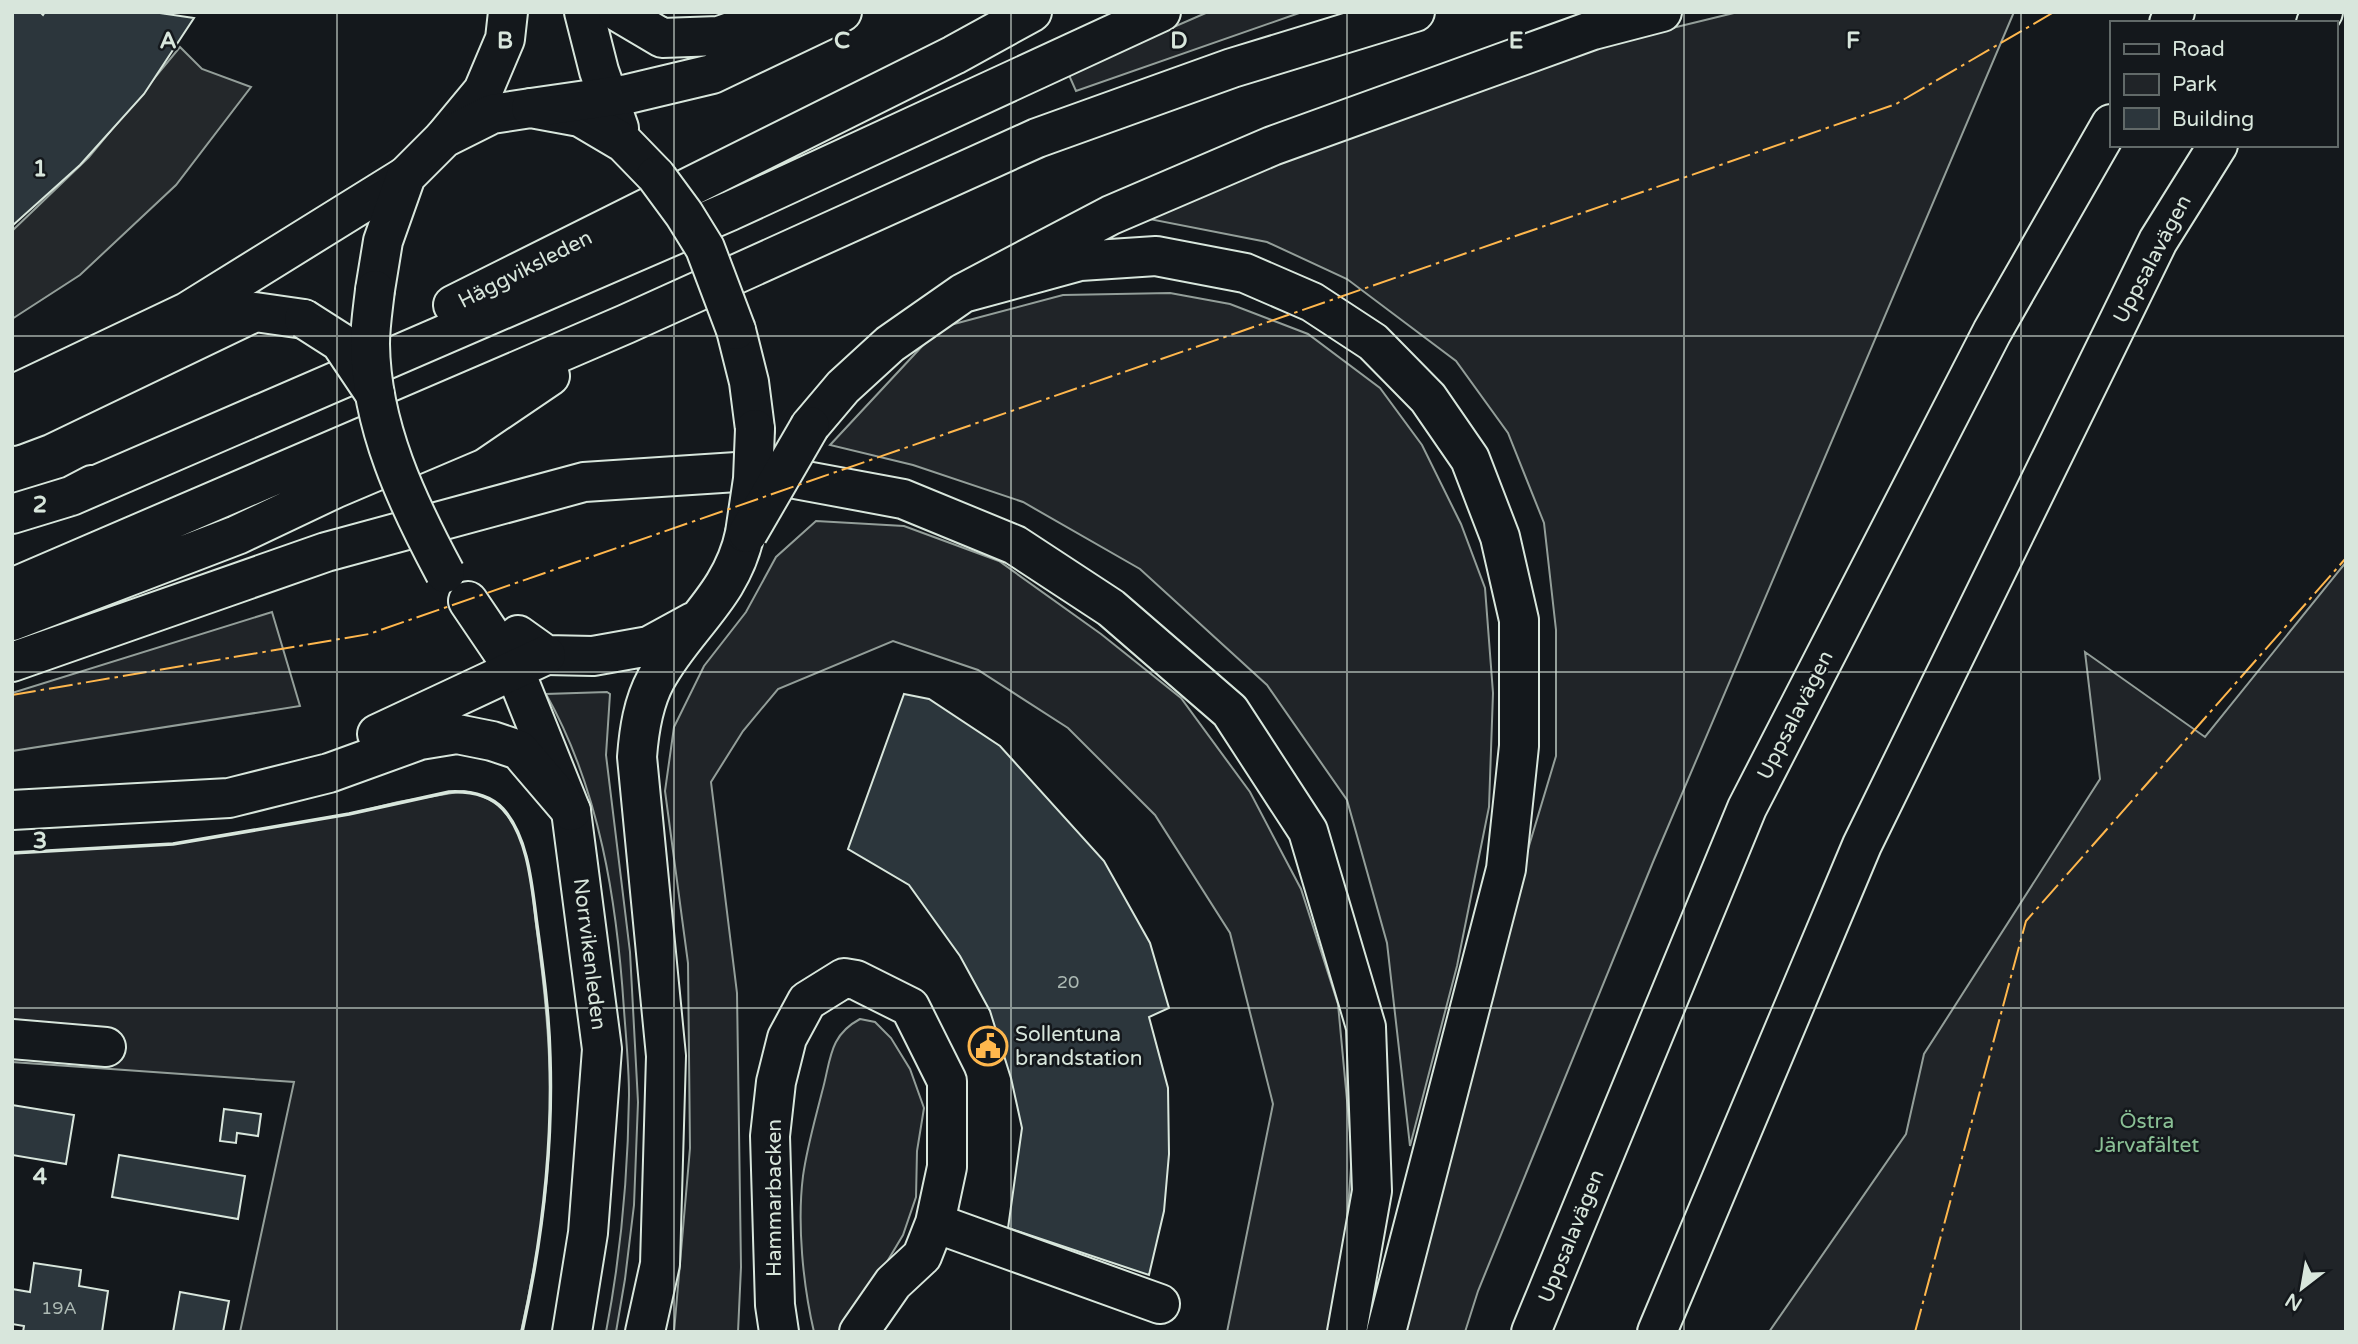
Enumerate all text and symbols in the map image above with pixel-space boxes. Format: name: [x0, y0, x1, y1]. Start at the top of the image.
legend: [2110, 21, 2337, 147]
text: A: [159, 27, 177, 55]
text: B: [497, 27, 513, 55]
text: C: [834, 27, 850, 55]
text: D: [1170, 27, 1188, 55]
text: E: [1509, 27, 1523, 55]
text: F: [1846, 27, 1860, 55]
text: Road: [2172, 37, 2225, 62]
text: Park: [2172, 72, 2217, 97]
text: Building: [2172, 107, 2254, 132]
text: 1: [33, 155, 47, 183]
street label: Uppsalavägen: [2108, 191, 2197, 328]
street label: Häggviksleden: [454, 225, 596, 314]
text: 2: [33, 491, 47, 519]
street label: Uppsalavägen: [1752, 647, 1839, 784]
text: 3: [33, 827, 47, 855]
street label: Norrvikenleden: [568, 877, 611, 1031]
house number: 20: [1057, 971, 1079, 993]
place label: Sollentuna brandstation: [1015, 1022, 1143, 1071]
public building icon: Sollentuna brandstation: [967, 1025, 1009, 1067]
park label: Östra Järvafältet: [2095, 1109, 2199, 1158]
street label: Hammarbacken: [762, 1119, 787, 1277]
text: 4: [33, 1163, 48, 1191]
street label: Uppsalavägen: [1533, 1166, 1610, 1306]
north arrow: [2267, 1253, 2337, 1323]
text: N: [2282, 1288, 2306, 1315]
house number: 19A: [41, 1297, 77, 1319]

